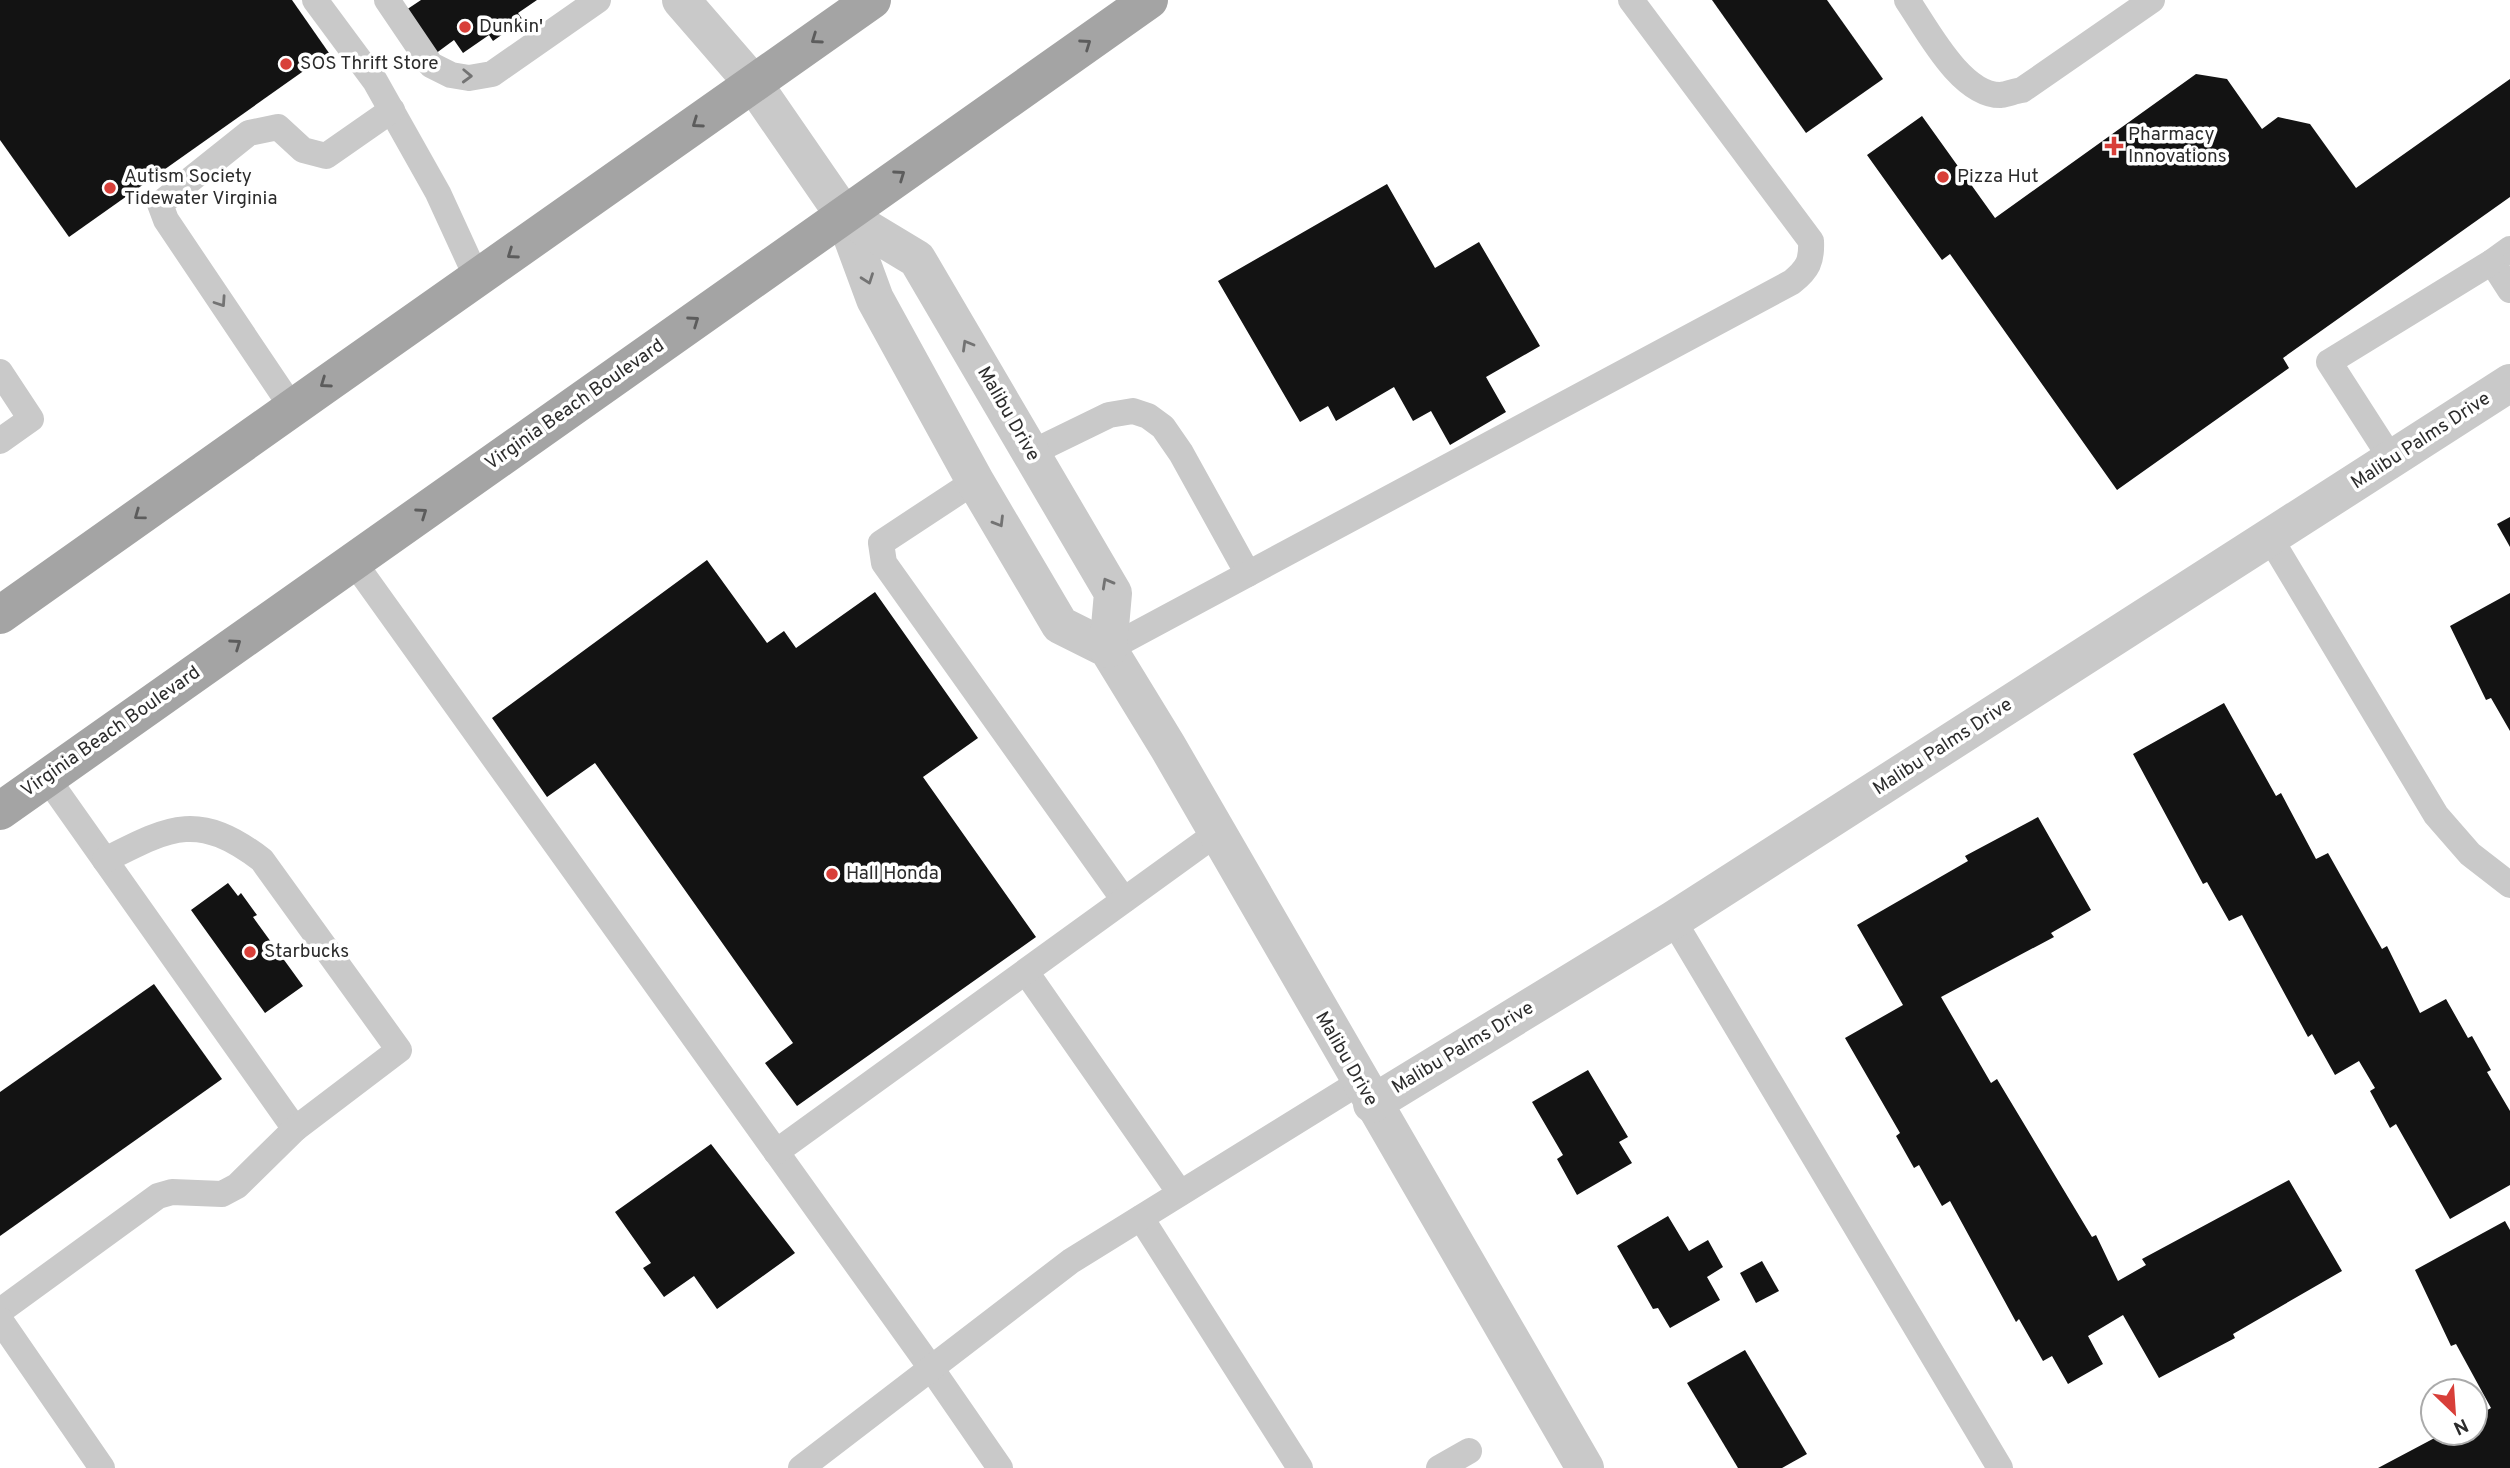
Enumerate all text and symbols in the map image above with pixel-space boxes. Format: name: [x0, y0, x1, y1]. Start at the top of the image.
place label: Dunkin': [479, 15, 543, 39]
marker: Dunkin': [457, 19, 473, 35]
one-way arrow: [811, 31, 824, 43]
one-way arrow: [1078, 40, 1091, 52]
place label: SOS Thrift Store: [300, 52, 438, 76]
marker: SOS Thrift Store: [278, 56, 294, 72]
one-way arrow: [462, 69, 473, 84]
one-way arrow: [692, 115, 705, 127]
place label: Pharmacy Innovations: [2128, 123, 2227, 169]
marker: Pharmacy Innovations: [2106, 138, 2122, 154]
place label: Autism Society Tidewater Virginia: [124, 165, 277, 211]
place label: Pizza Hut: [1957, 165, 2039, 189]
marker: Pizza Hut: [1935, 169, 1951, 185]
one-way arrow: [892, 171, 905, 183]
marker: Autism Society Tidewater Virginia: [102, 180, 118, 196]
one-way arrow: [507, 246, 520, 258]
one-way arrow: [860, 272, 874, 284]
one-way arrow: [213, 295, 226, 308]
one-way arrow: [686, 317, 699, 329]
street label: Virginia Beach Boulevard: [481, 334, 669, 476]
one-way arrow: [962, 339, 975, 352]
street label: Malibu Drive: [971, 362, 1045, 466]
one-way arrow: [319, 375, 332, 388]
street label: Malibu Palms Drive: [2347, 387, 2495, 495]
one-way arrow: [134, 507, 147, 519]
one-way arrow: [414, 509, 427, 521]
one-way arrow: [991, 514, 1004, 527]
one-way arrow: [1102, 578, 1115, 590]
one-way arrow: [228, 640, 241, 652]
street label: Virginia Beach Boulevard: [17, 661, 205, 803]
street label: Malibu Palms Drive: [1869, 693, 2017, 801]
place label: Hall Honda: [846, 862, 939, 886]
marker: Hall Honda: [824, 866, 840, 882]
place label: Starbucks: [264, 940, 349, 964]
marker: Starbucks: [242, 944, 258, 960]
street label: Malibu Palms Drive: [1388, 996, 1538, 1100]
street label: Malibu Drive: [1309, 1007, 1383, 1111]
north arrow: [2419, 1377, 2489, 1447]
text: N: [2449, 1412, 2472, 1439]

